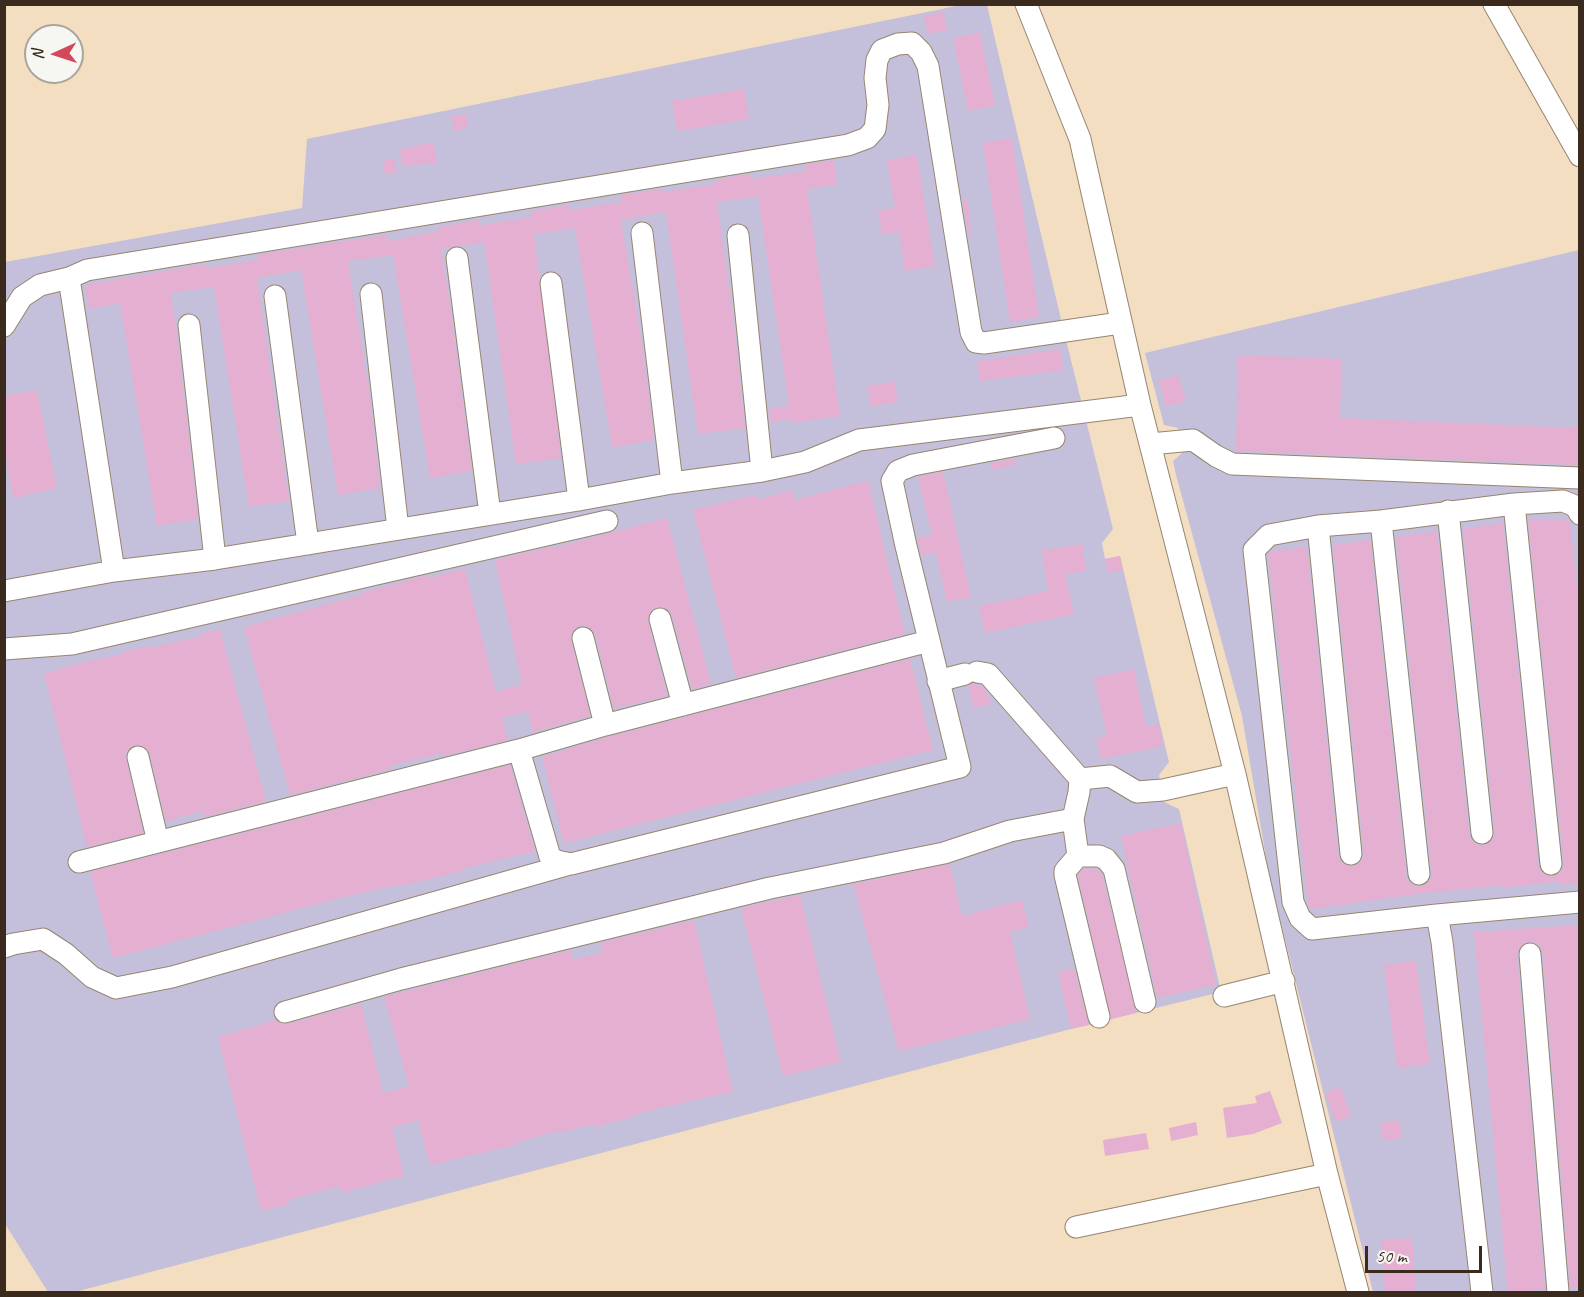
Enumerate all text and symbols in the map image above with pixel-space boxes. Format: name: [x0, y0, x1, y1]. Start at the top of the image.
north arrow: [24, 24, 84, 84]
text: N: [28, 49, 48, 60]
scale bar: [1368, 1234, 1485, 1272]
text: 50 m: [1376, 1245, 1407, 1267]

